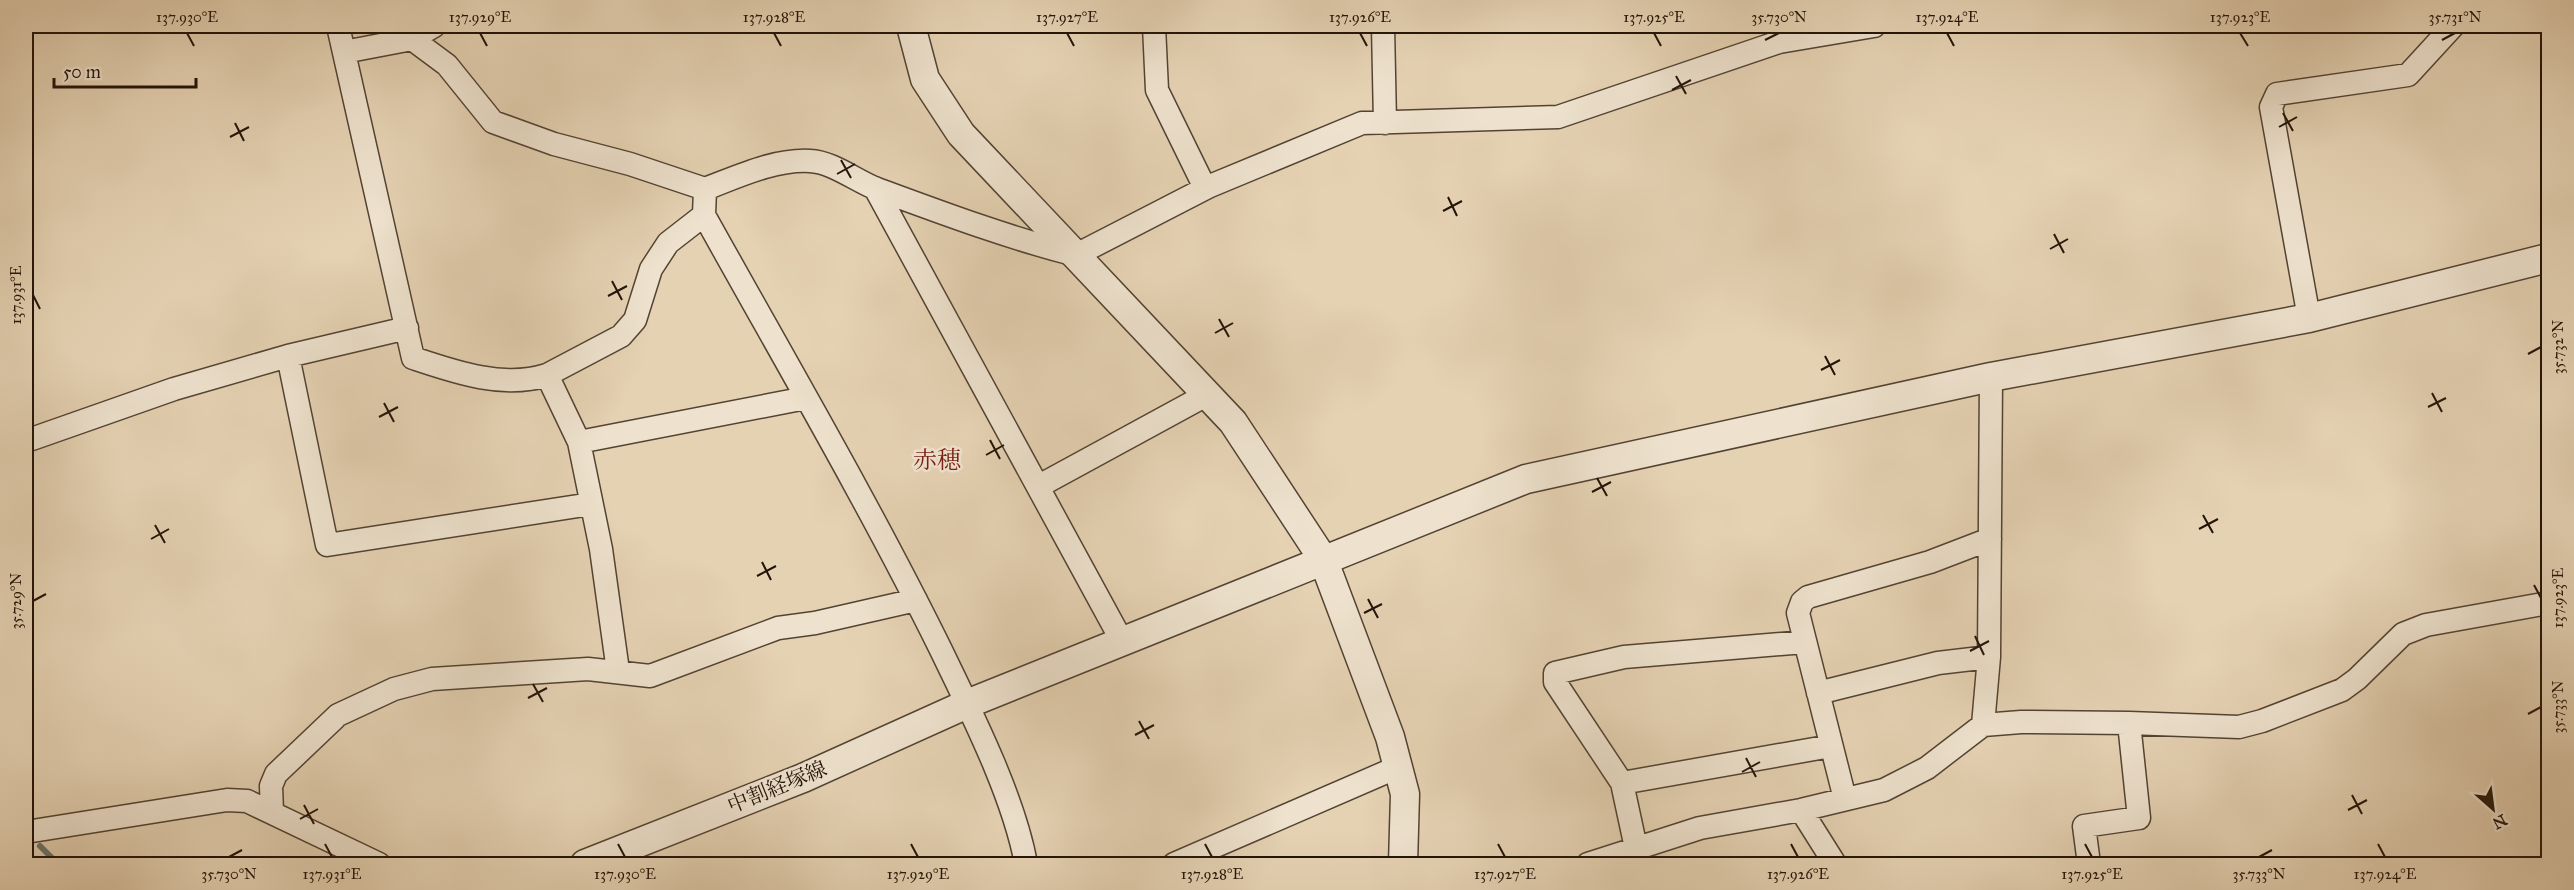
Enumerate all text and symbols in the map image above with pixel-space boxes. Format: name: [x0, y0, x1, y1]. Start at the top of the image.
text: 137.930°E: [156, 8, 218, 26]
text: 137.929°E: [449, 8, 512, 26]
text: 137.928°E: [743, 8, 805, 26]
text: 137.927°E: [1036, 8, 1098, 26]
text: 137.926°E: [1329, 8, 1391, 26]
text: 137.925°E: [1623, 8, 1685, 26]
text: 35.730°N: [1751, 8, 1807, 26]
text: 137.924°E: [1916, 8, 1979, 26]
text: 137.923°E: [2210, 8, 2270, 26]
text: 35.731°N: [2429, 8, 2482, 26]
scale bar: [54, 51, 196, 89]
text: 50 m: [63, 61, 101, 83]
text: 137.931°E: [7, 265, 25, 325]
text: 35.732°N: [2549, 320, 2567, 374]
district label: 赤穂: [913, 445, 961, 475]
text: 137.923°E: [2549, 568, 2567, 628]
text: 35.729°N: [7, 573, 25, 629]
text: 35.733°N: [2549, 680, 2567, 733]
street label: 中割経塚線: [723, 755, 831, 819]
north arrow: [2463, 779, 2523, 839]
text: N: [2489, 810, 2510, 834]
text: 35.730°N: [201, 865, 257, 883]
text: 137.931°E: [302, 865, 362, 883]
text: 137.930°E: [594, 865, 656, 883]
text: 137.929°E: [887, 865, 950, 883]
text: 137.928°E: [1181, 865, 1243, 883]
text: 137.927°E: [1474, 865, 1536, 883]
text: 137.926°E: [1767, 865, 1829, 883]
text: 137.925°E: [2061, 865, 2123, 883]
text: 35.733°N: [2233, 865, 2286, 883]
text: 137.924°E: [2354, 865, 2417, 883]

